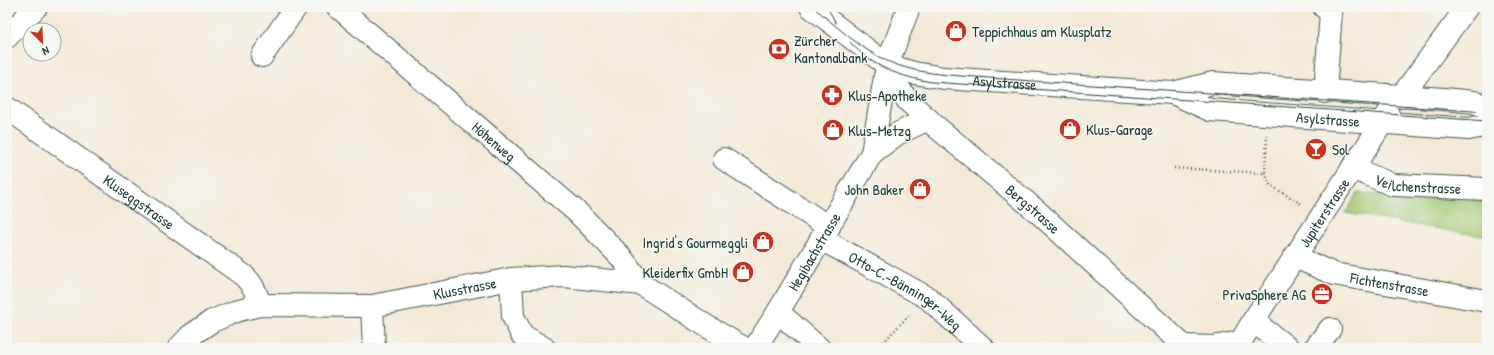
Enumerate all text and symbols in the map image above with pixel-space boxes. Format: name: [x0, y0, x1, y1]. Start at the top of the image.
shop icon: Teppichhaus am Klusplatz: [943, 18, 969, 44]
place label: Teppichhaus am Klusplatz: [972, 21, 1112, 42]
north arrow: [22, 22, 62, 62]
place label: Zürcher Kantonalbank: [794, 30, 867, 68]
bank icon: Zürcher Kantonalbank: [766, 36, 792, 62]
text: N: [40, 44, 52, 59]
street label: Asylstrasse: [972, 69, 1037, 95]
pharmacy icon: Klus-Apotheke: [819, 82, 845, 108]
place label: Klus-Apotheke: [848, 85, 927, 106]
street label: Asylstrasse: [1295, 106, 1360, 131]
street label: Höhenweg: [468, 116, 521, 166]
shop icon: Klus-Garage: [1057, 116, 1083, 142]
shop icon: Klus-Metzg: [820, 117, 846, 143]
place label: Klus-Garage: [1086, 119, 1153, 140]
place label: Klus-Metzg: [848, 120, 911, 141]
bar icon: Sol: [1303, 136, 1329, 162]
place label: Sol: [1332, 139, 1349, 160]
street label: Veilchenstrasse: [1372, 168, 1461, 198]
street label: Kluseggstrasse: [99, 169, 179, 234]
street label: Jupiterstrasse: [1294, 174, 1354, 251]
shop icon: John Baker: [907, 176, 933, 202]
place label: John Baker: [844, 179, 904, 200]
street label: Bergstrasse: [1001, 179, 1065, 238]
street label: Hegibachstrasse: [782, 208, 845, 294]
shop icon: Ingrid's Gourmeggli: [750, 229, 776, 255]
place label: Ingrid's Gourmeggli: [642, 232, 748, 253]
street label: Otto-C.-Bänninger-Weg: [845, 246, 967, 335]
shop icon: Kleiderfix GmbH: [730, 259, 756, 285]
place label: Kleiderfix GmbH: [642, 262, 728, 283]
street label: Fichtenstrasse: [1348, 266, 1430, 301]
street label: Klusstrasse: [431, 272, 498, 304]
office icon: PrivaSphere AG: [1309, 281, 1335, 307]
place label: PrivaSphere AG: [1222, 284, 1307, 305]

